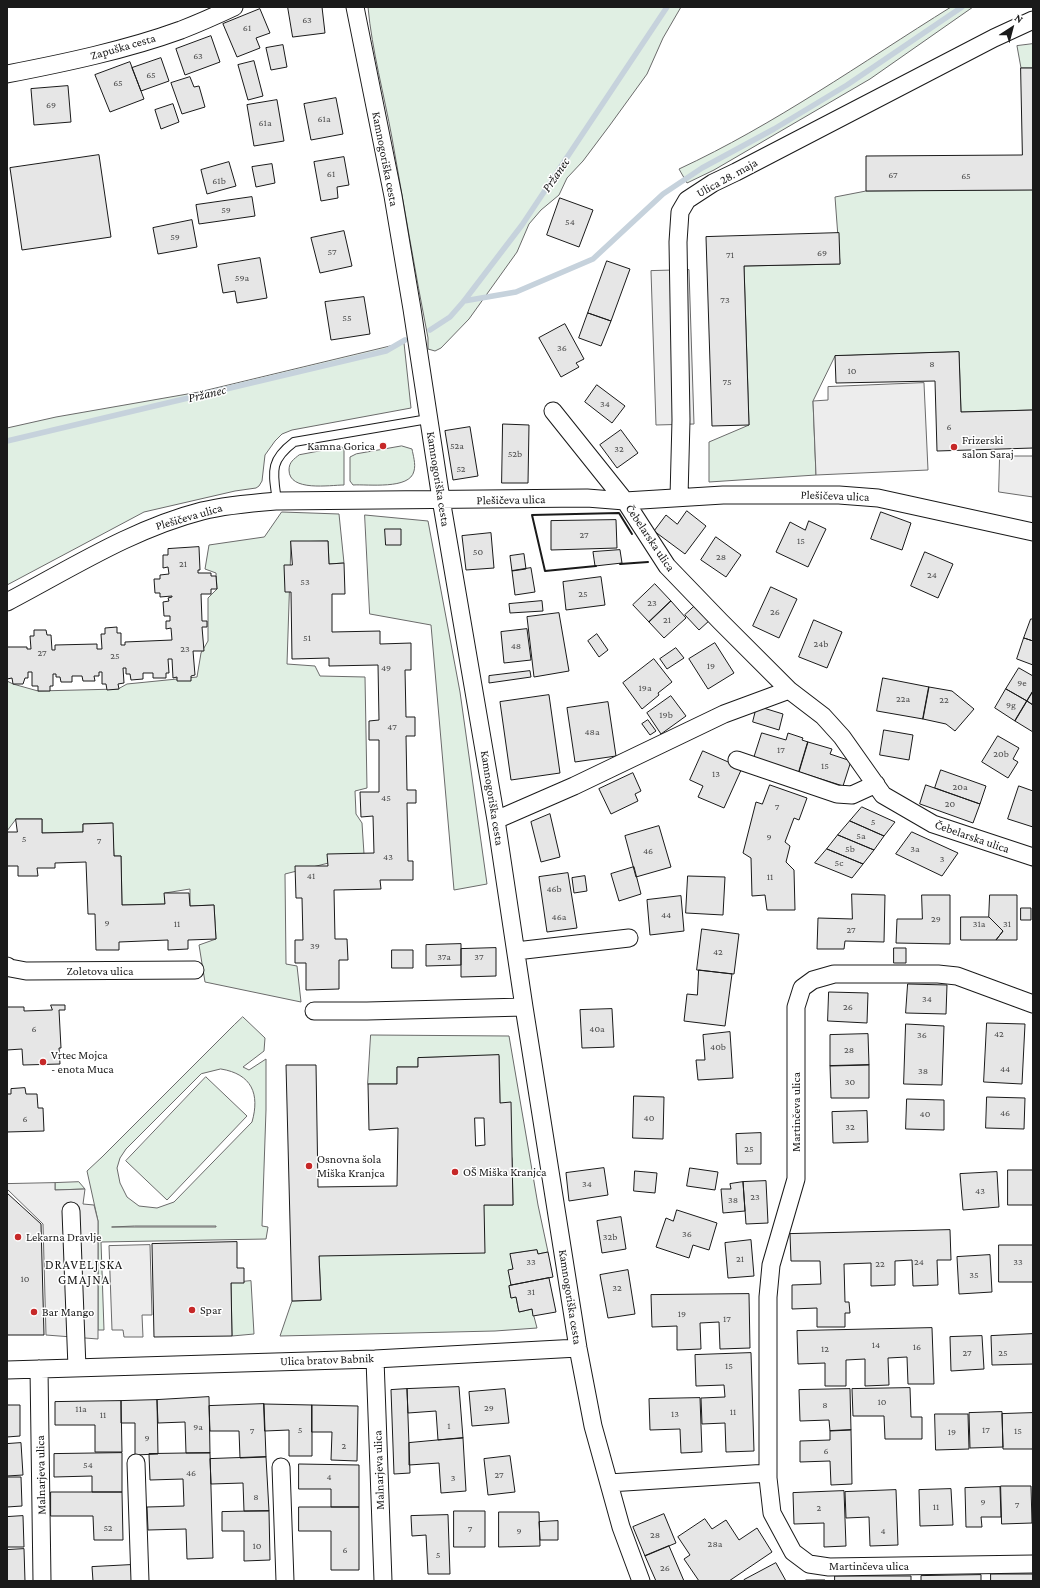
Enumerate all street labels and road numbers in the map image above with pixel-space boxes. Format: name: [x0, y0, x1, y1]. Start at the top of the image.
street label: Zapuška cesta: [89, 31, 157, 63]
street label: Kamnogoriška cesta: [369, 110, 401, 208]
street label: Ulica 28. maja: [694, 155, 760, 201]
street label: Kamnogoriška cesta: [423, 430, 453, 528]
street label: Plešičeva ulica: [800, 488, 870, 504]
street label: Plešičeva ulica: [476, 492, 546, 508]
street label: Plešičeva ulica: [154, 501, 224, 533]
street label: Čebelarska ulica: [622, 502, 678, 574]
street label: Kamnogoriška cesta: [477, 749, 507, 847]
street label: Čebelarska ulica: [933, 818, 1011, 856]
street label: Zoletova ulica: [67, 964, 133, 978]
street label: Martinčeva ulica: [789, 1072, 803, 1152]
street label: Kamnogoriška cesta: [555, 1248, 585, 1346]
street label: Ulica bratov Babnik: [280, 1351, 374, 1369]
street label: Malnarjeva ulica: [370, 1430, 388, 1510]
street label: Malnarjeva ulica: [33, 1435, 49, 1515]
street label: Martinčeva ulica: [829, 1559, 909, 1573]

